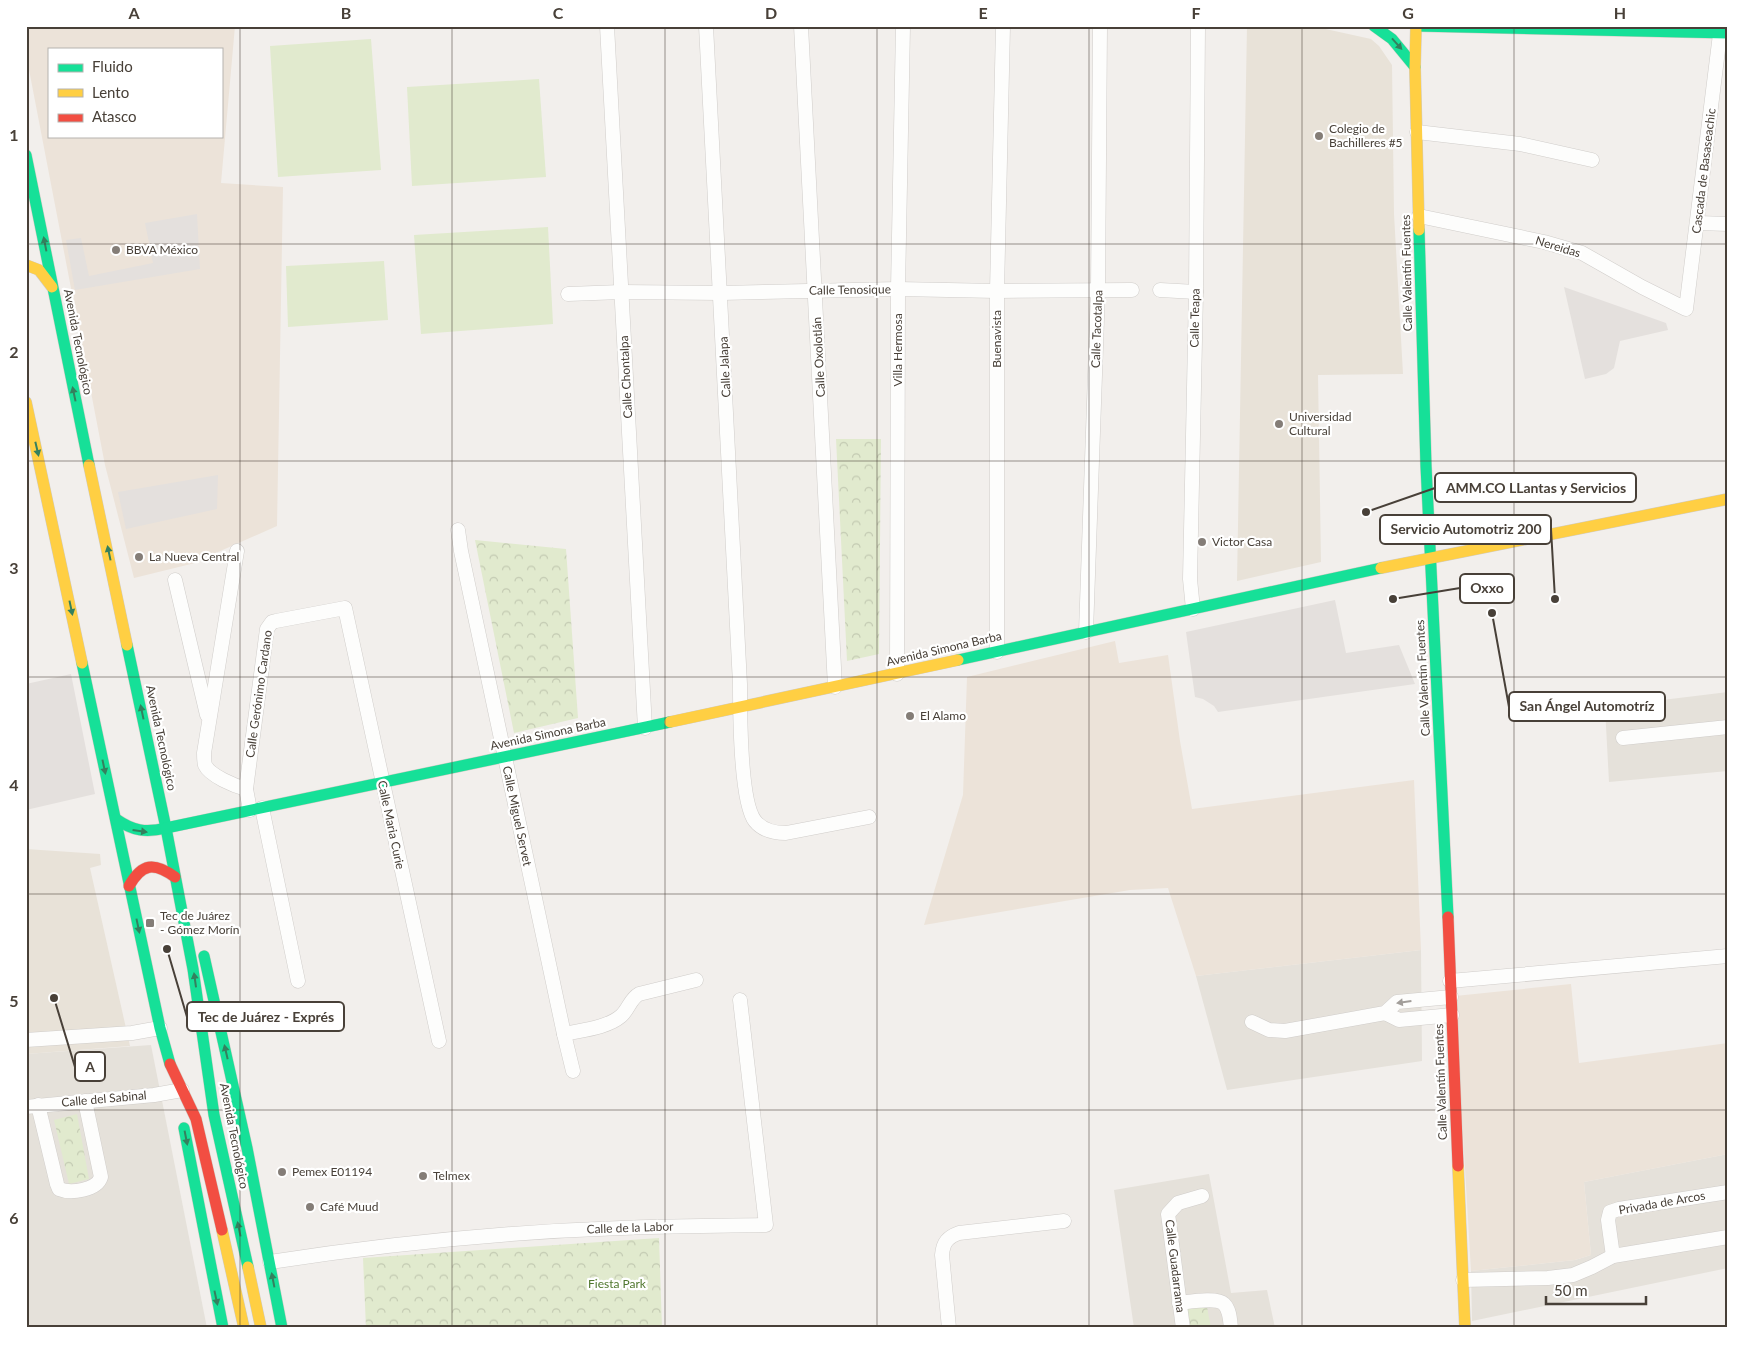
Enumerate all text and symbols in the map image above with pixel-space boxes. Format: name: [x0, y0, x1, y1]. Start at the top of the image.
text: A: [127, 3, 140, 22]
text: B: [341, 3, 351, 22]
text: C: [553, 3, 564, 22]
text: D: [765, 3, 777, 22]
text: E: [978, 3, 988, 22]
text: F: [1191, 3, 1201, 22]
text: G: [1402, 3, 1414, 22]
text: H: [1614, 3, 1626, 22]
one-way arrow: [1391, 38, 1402, 51]
legend: [48, 48, 222, 138]
text: Fluido: [92, 57, 133, 75]
text: Lento: [92, 83, 129, 101]
text: Atasco: [92, 107, 137, 125]
street label: Cascada de Basaseachic: [1688, 107, 1719, 234]
place label: Colegio de Bachilleres #5: [1329, 121, 1403, 150]
text: 1: [9, 125, 19, 144]
marker: Colegio de Bachilleres #5: [1313, 130, 1325, 142]
street label: Calle Valentín Fuentes: [1398, 215, 1415, 331]
street label: Nereidas: [1534, 233, 1583, 260]
one-way arrow: [40, 236, 48, 252]
place label: BBVA México: [126, 242, 198, 257]
marker: BBVA México: [110, 244, 122, 256]
street label: Calle Tenosique: [809, 281, 891, 298]
street label: Avenida Tecnológico: [61, 288, 96, 396]
street label: Calle Teapa: [1186, 288, 1203, 348]
street label: Calle Tacotalpa: [1088, 289, 1105, 368]
street label: Buenavista: [989, 310, 1004, 368]
street label: Villa Hermosa: [890, 313, 905, 387]
street label: Calle Oxolotlán: [809, 317, 828, 398]
street label: Calle Chontalpa: [616, 335, 635, 419]
street label: Calle Jalapa: [715, 336, 734, 398]
text: 2: [9, 342, 19, 361]
one-way arrow: [70, 387, 78, 402]
place label: Universidad Cultural: [1289, 409, 1351, 438]
marker: Universidad Cultural: [1273, 418, 1285, 430]
one-way arrow: [33, 442, 41, 457]
callout: AMM.CO LLantas y Servicios: [1435, 473, 1636, 502]
text: AMM.CO LLantas y Servicios: [1445, 479, 1626, 496]
callout: Servicio Automotriz 200: [1380, 515, 1551, 544]
text: Servicio Automotriz 200: [1390, 520, 1542, 537]
place label: Victor Casa: [1212, 534, 1272, 549]
marker: Victor Casa: [1196, 536, 1208, 548]
one-way arrow: [104, 545, 112, 561]
place label: La Nueva Central: [149, 549, 239, 564]
marker: La Nueva Central: [133, 551, 145, 563]
text: 3: [9, 558, 19, 577]
callout: Oxxo: [1460, 574, 1514, 603]
text: Oxxo: [1470, 579, 1504, 596]
one-way arrow: [67, 601, 75, 616]
street label: Calle Valentín Fuentes: [1412, 619, 1433, 737]
street label: Avenida Simona Barba: [885, 628, 1003, 669]
street label: Calle Gerónimo Cardano: [242, 629, 275, 759]
street label: Avenida Tecnológico: [143, 684, 180, 792]
callout: San Ángel Automotríz: [1509, 692, 1665, 721]
text: San Ángel Automotríz: [1520, 697, 1655, 714]
one-way arrow: [138, 705, 146, 720]
place label: El Alamo: [920, 708, 966, 723]
marker: El Alamo: [904, 710, 916, 722]
street label: Avenida Simona Barba: [489, 714, 607, 753]
one-way arrow: [100, 760, 108, 775]
street label: Calle Miguel Servet: [500, 764, 536, 868]
text: 4: [9, 775, 19, 794]
street label: Calle Maria Curie: [375, 779, 408, 871]
one-way arrow: [132, 827, 148, 835]
place label: Tec de Juárez - Gómez Morín: [160, 908, 239, 937]
marker: Tec de Juárez - Gómez Morín: [144, 917, 156, 929]
one-way arrow: [134, 919, 142, 934]
one-way arrow: [190, 972, 198, 988]
text: 5: [9, 991, 19, 1010]
one-way arrow: [1396, 998, 1412, 1006]
callout: Tec de Juárez - Exprés: [187, 1002, 344, 1031]
text: Tec de Juárez - Exprés: [198, 1008, 334, 1025]
street label: Calle Valentín Fuentes: [1431, 1024, 1450, 1141]
one-way arrow: [221, 1044, 229, 1060]
callout: A: [75, 1052, 105, 1081]
text: A: [84, 1058, 95, 1075]
street label: Avenida Tecnológico: [217, 1082, 252, 1190]
street label: Calle del Sabinal: [61, 1087, 147, 1110]
one-way arrow: [182, 1131, 190, 1146]
place label: Pemex E01194: [292, 1164, 372, 1179]
marker: Pemex E01194: [276, 1166, 288, 1178]
place label: Telmex: [433, 1168, 470, 1183]
marker: Telmex: [417, 1170, 429, 1182]
street label: Privada de Arcos: [1617, 1188, 1706, 1218]
place label: Café Muud: [320, 1199, 378, 1214]
marker: Café Muud: [304, 1201, 316, 1213]
text: 6: [9, 1208, 19, 1227]
street label: Calle de la Labor: [586, 1218, 674, 1237]
street label: Calle Guadarrama: [1162, 1219, 1189, 1313]
one-way arrow: [235, 1221, 243, 1236]
one-way arrow: [269, 1271, 277, 1287]
scale bar: [1546, 1274, 1646, 1306]
park label: Fiesta Park: [588, 1276, 647, 1291]
text: 50 m: [1554, 1281, 1588, 1299]
one-way arrow: [213, 1291, 221, 1307]

